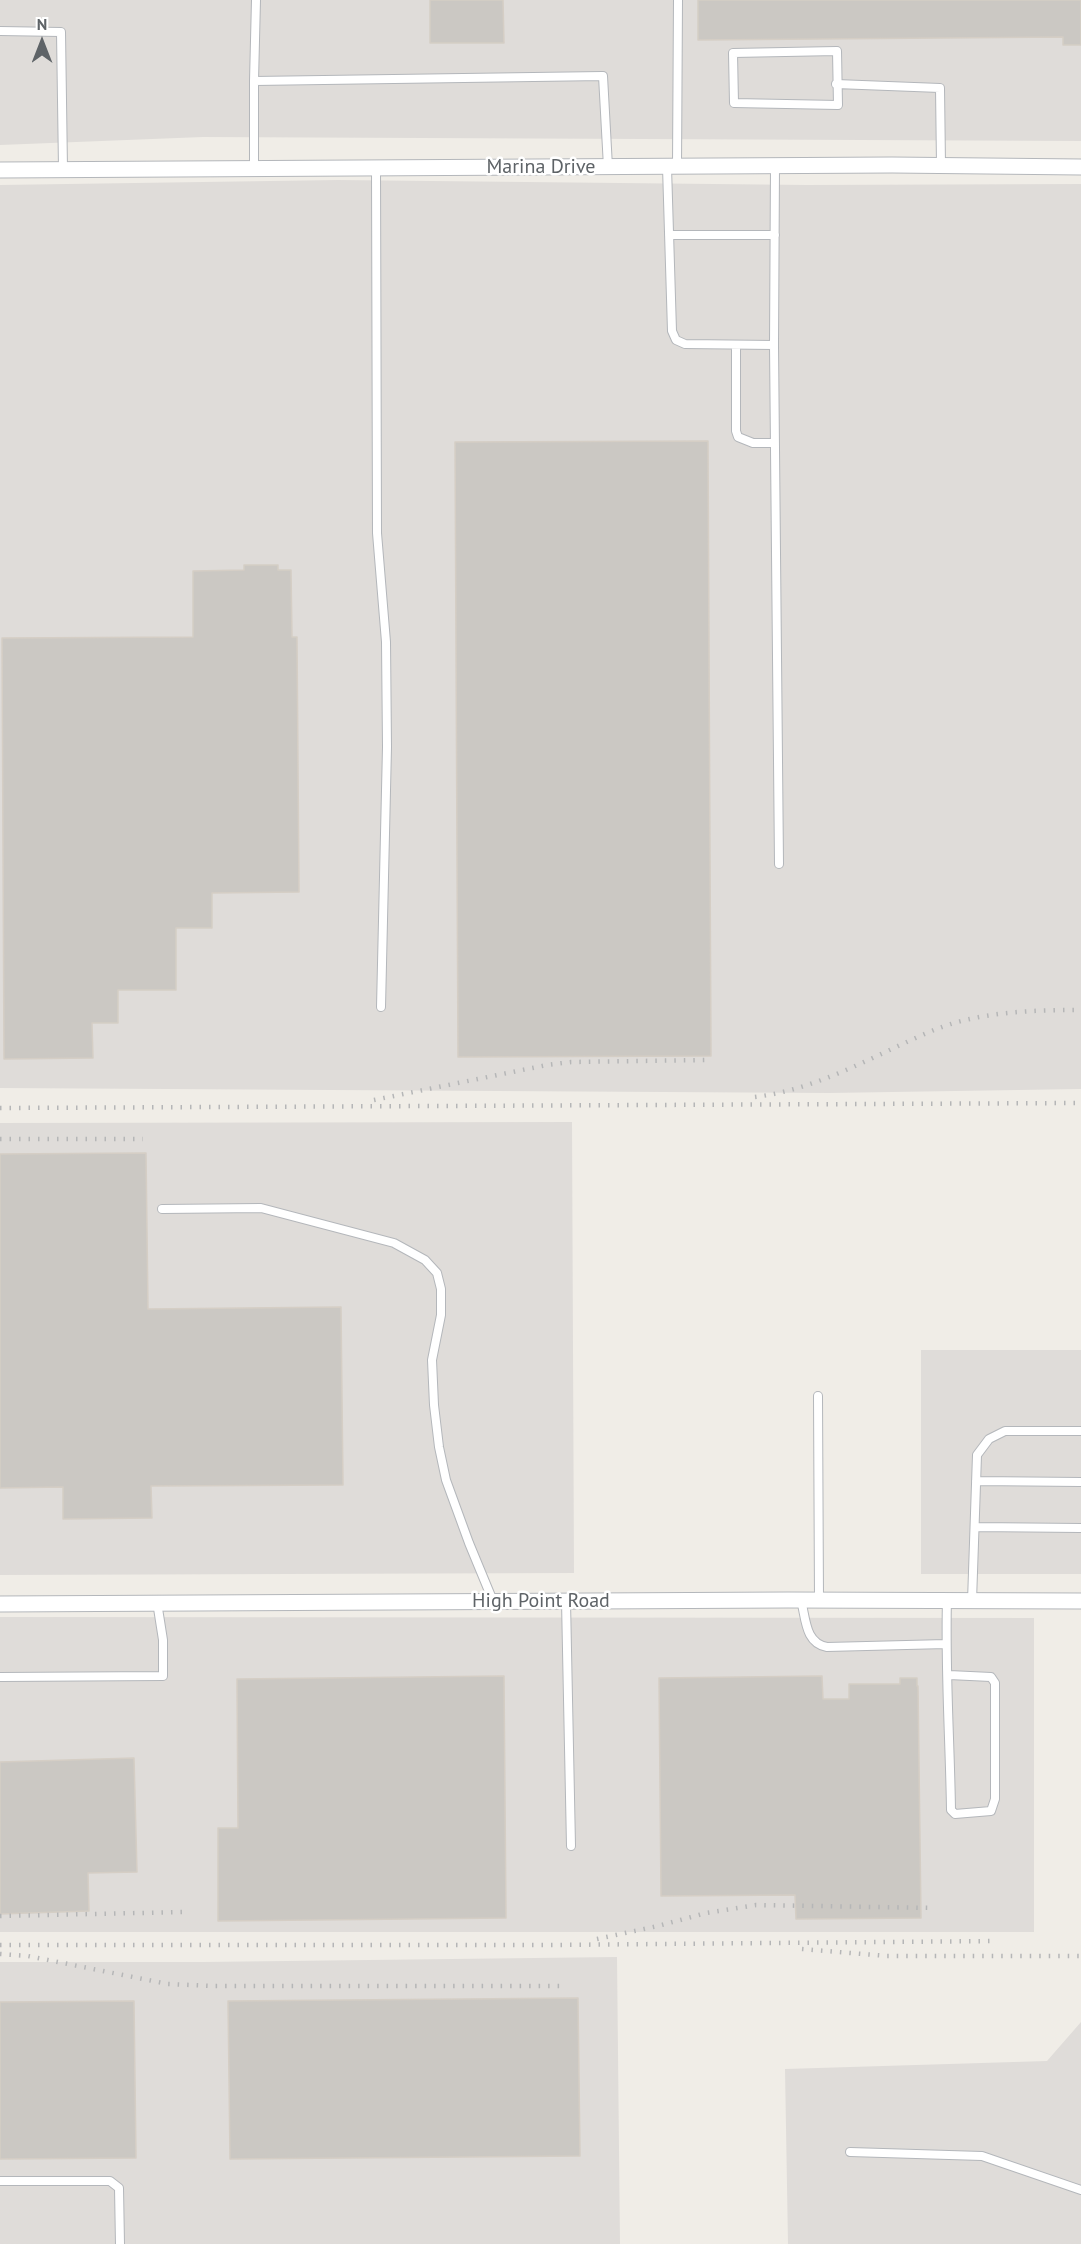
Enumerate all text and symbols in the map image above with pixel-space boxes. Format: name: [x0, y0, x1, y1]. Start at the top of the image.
north arrow: [12, 12, 72, 72]
text: N: [37, 14, 47, 34]
street label: Marina Drive: [487, 155, 595, 179]
street label: High Point Road: [472, 1589, 610, 1613]

